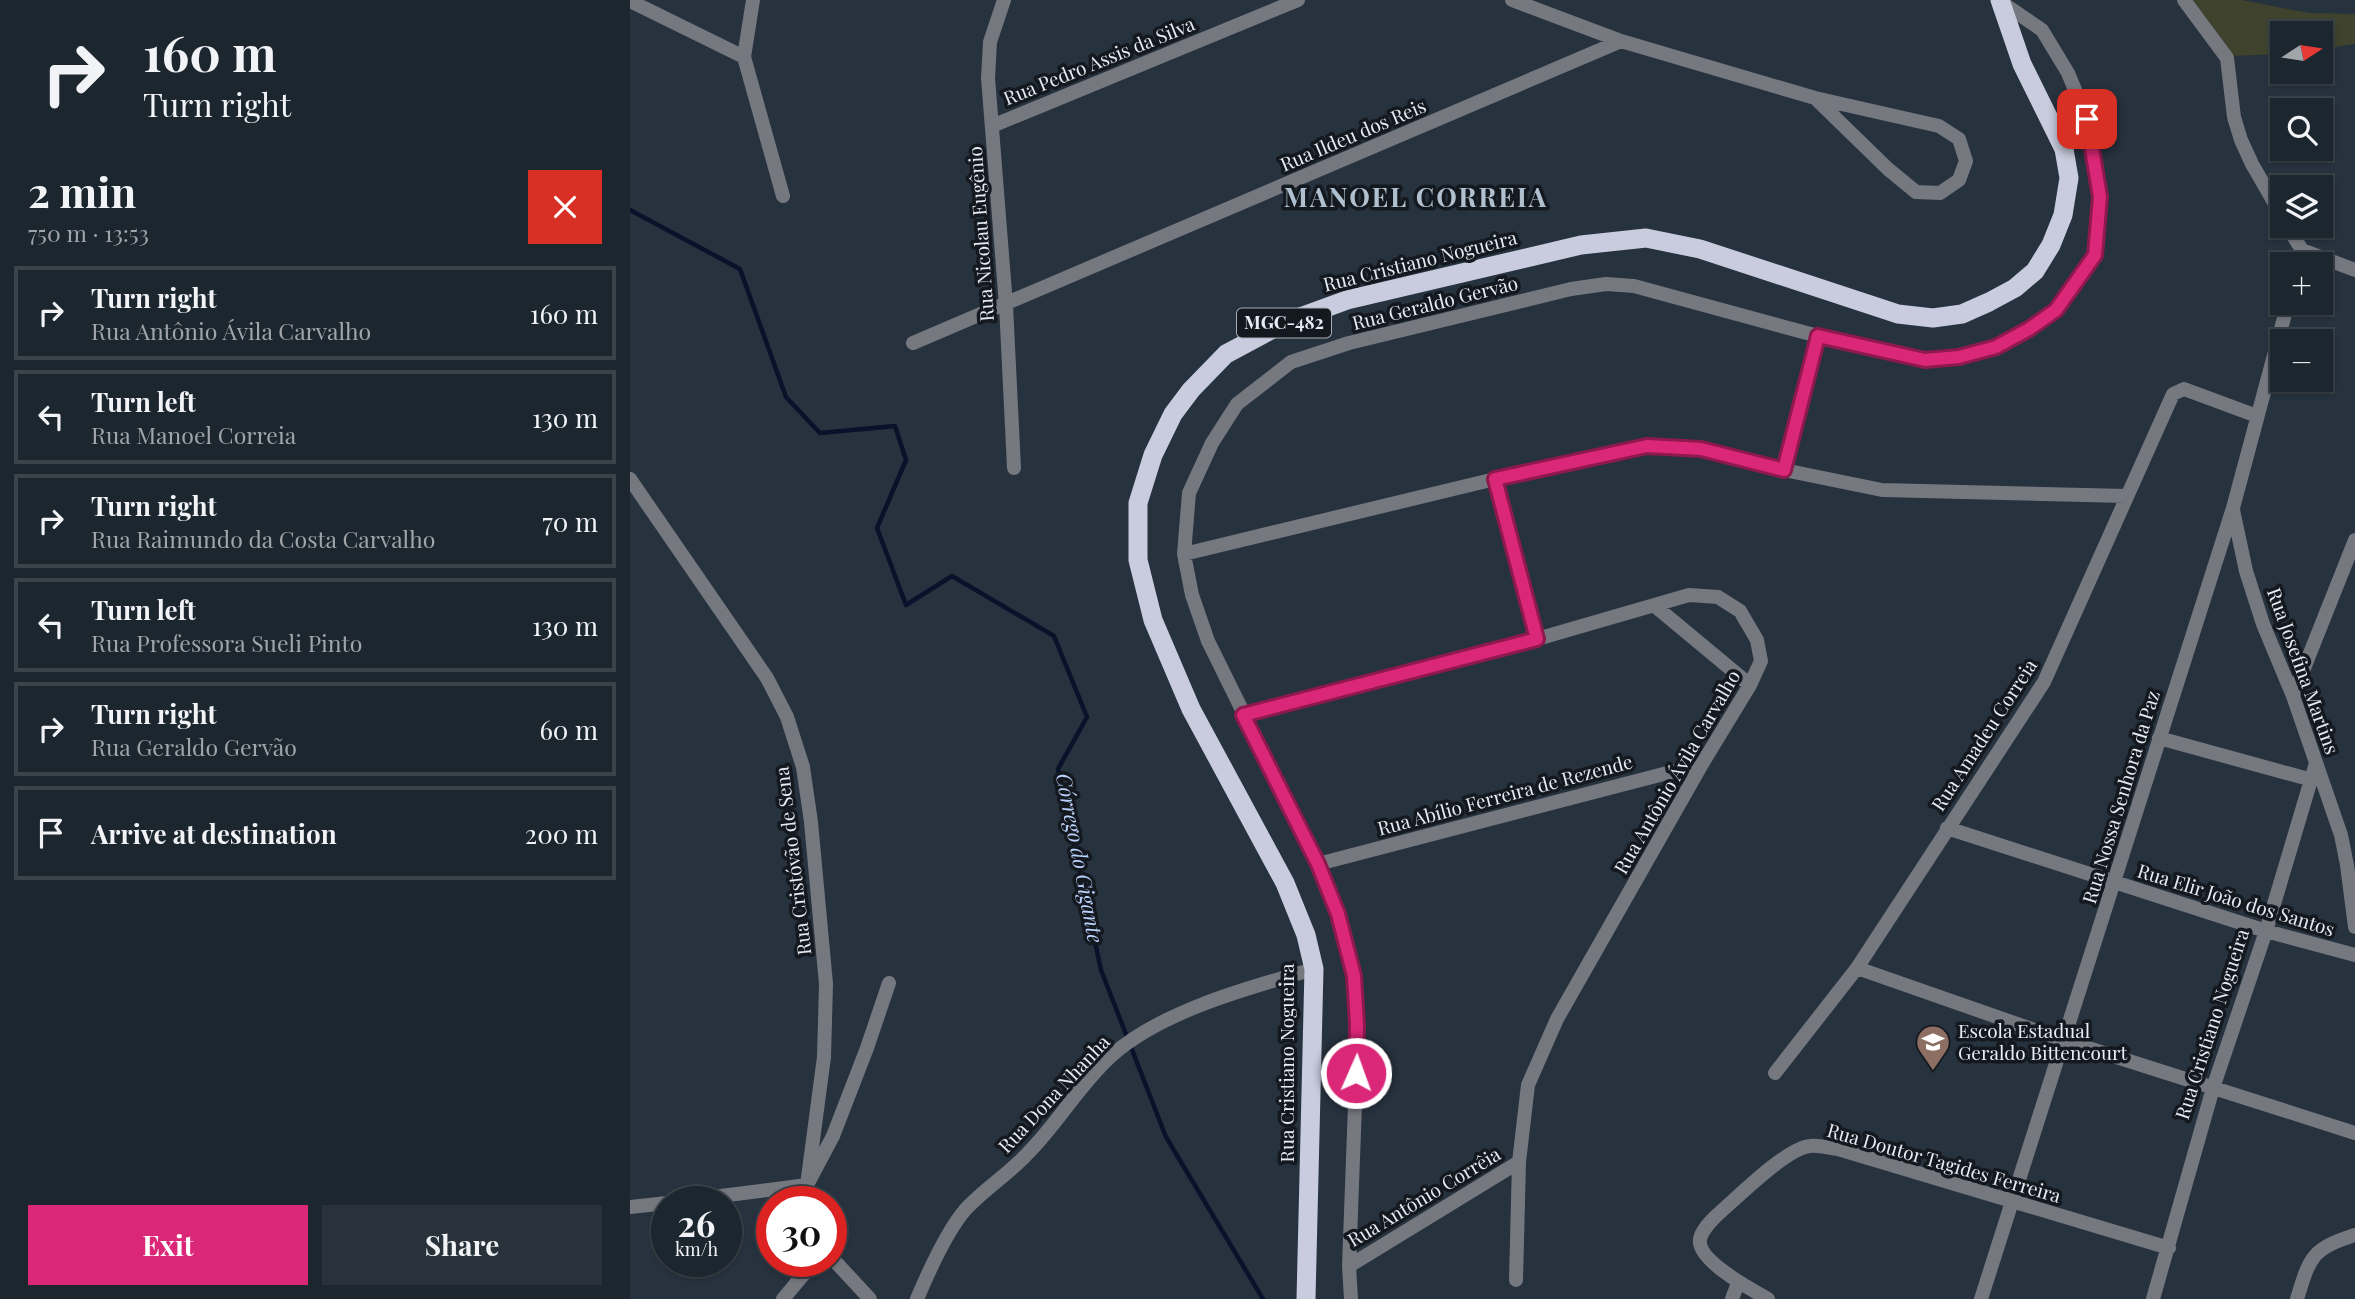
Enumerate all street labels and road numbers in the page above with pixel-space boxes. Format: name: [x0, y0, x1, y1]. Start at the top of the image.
street label: Rua Pedro Assis da Silva: [999, 10, 1199, 110]
street label: Rua Ildeu dos Reis: [1276, 92, 1430, 177]
street label: Rua Nicolau Eugênio: [961, 146, 999, 323]
street label: Rua Cristiano Nogueira: [1320, 223, 1520, 297]
street label: Rua Geraldo Gervão: [1349, 269, 1520, 335]
road number: MGC-482: [1237, 309, 1331, 338]
street label: Rua Josefina Martins: [2262, 584, 2346, 757]
street label: Rua Amadeu Correia: [1924, 653, 2042, 815]
street label: Rua Antônio Ávila Carvalho: [1607, 665, 1745, 878]
street label: Rua Nossa Senhora da Paz: [2075, 687, 2165, 906]
street label: Rua Abílio Ferreira de Rezende: [1374, 747, 1635, 841]
street label: Rua Cristóvão de Sena: [767, 765, 816, 957]
street label: Rua Elir João dos Santos: [2135, 857, 2338, 941]
street label: Rua Cristiano Nogueira: [2168, 925, 2254, 1122]
street label: Rua Cristiano Nogueira: [1273, 963, 1299, 1162]
street label: Rua Dona Nhanha: [992, 1028, 1115, 1158]
street label: Rua Doutor Tagides Ferreira: [1824, 1116, 2065, 1208]
street label: Rua Antônio Corrêia: [1342, 1140, 1505, 1252]

